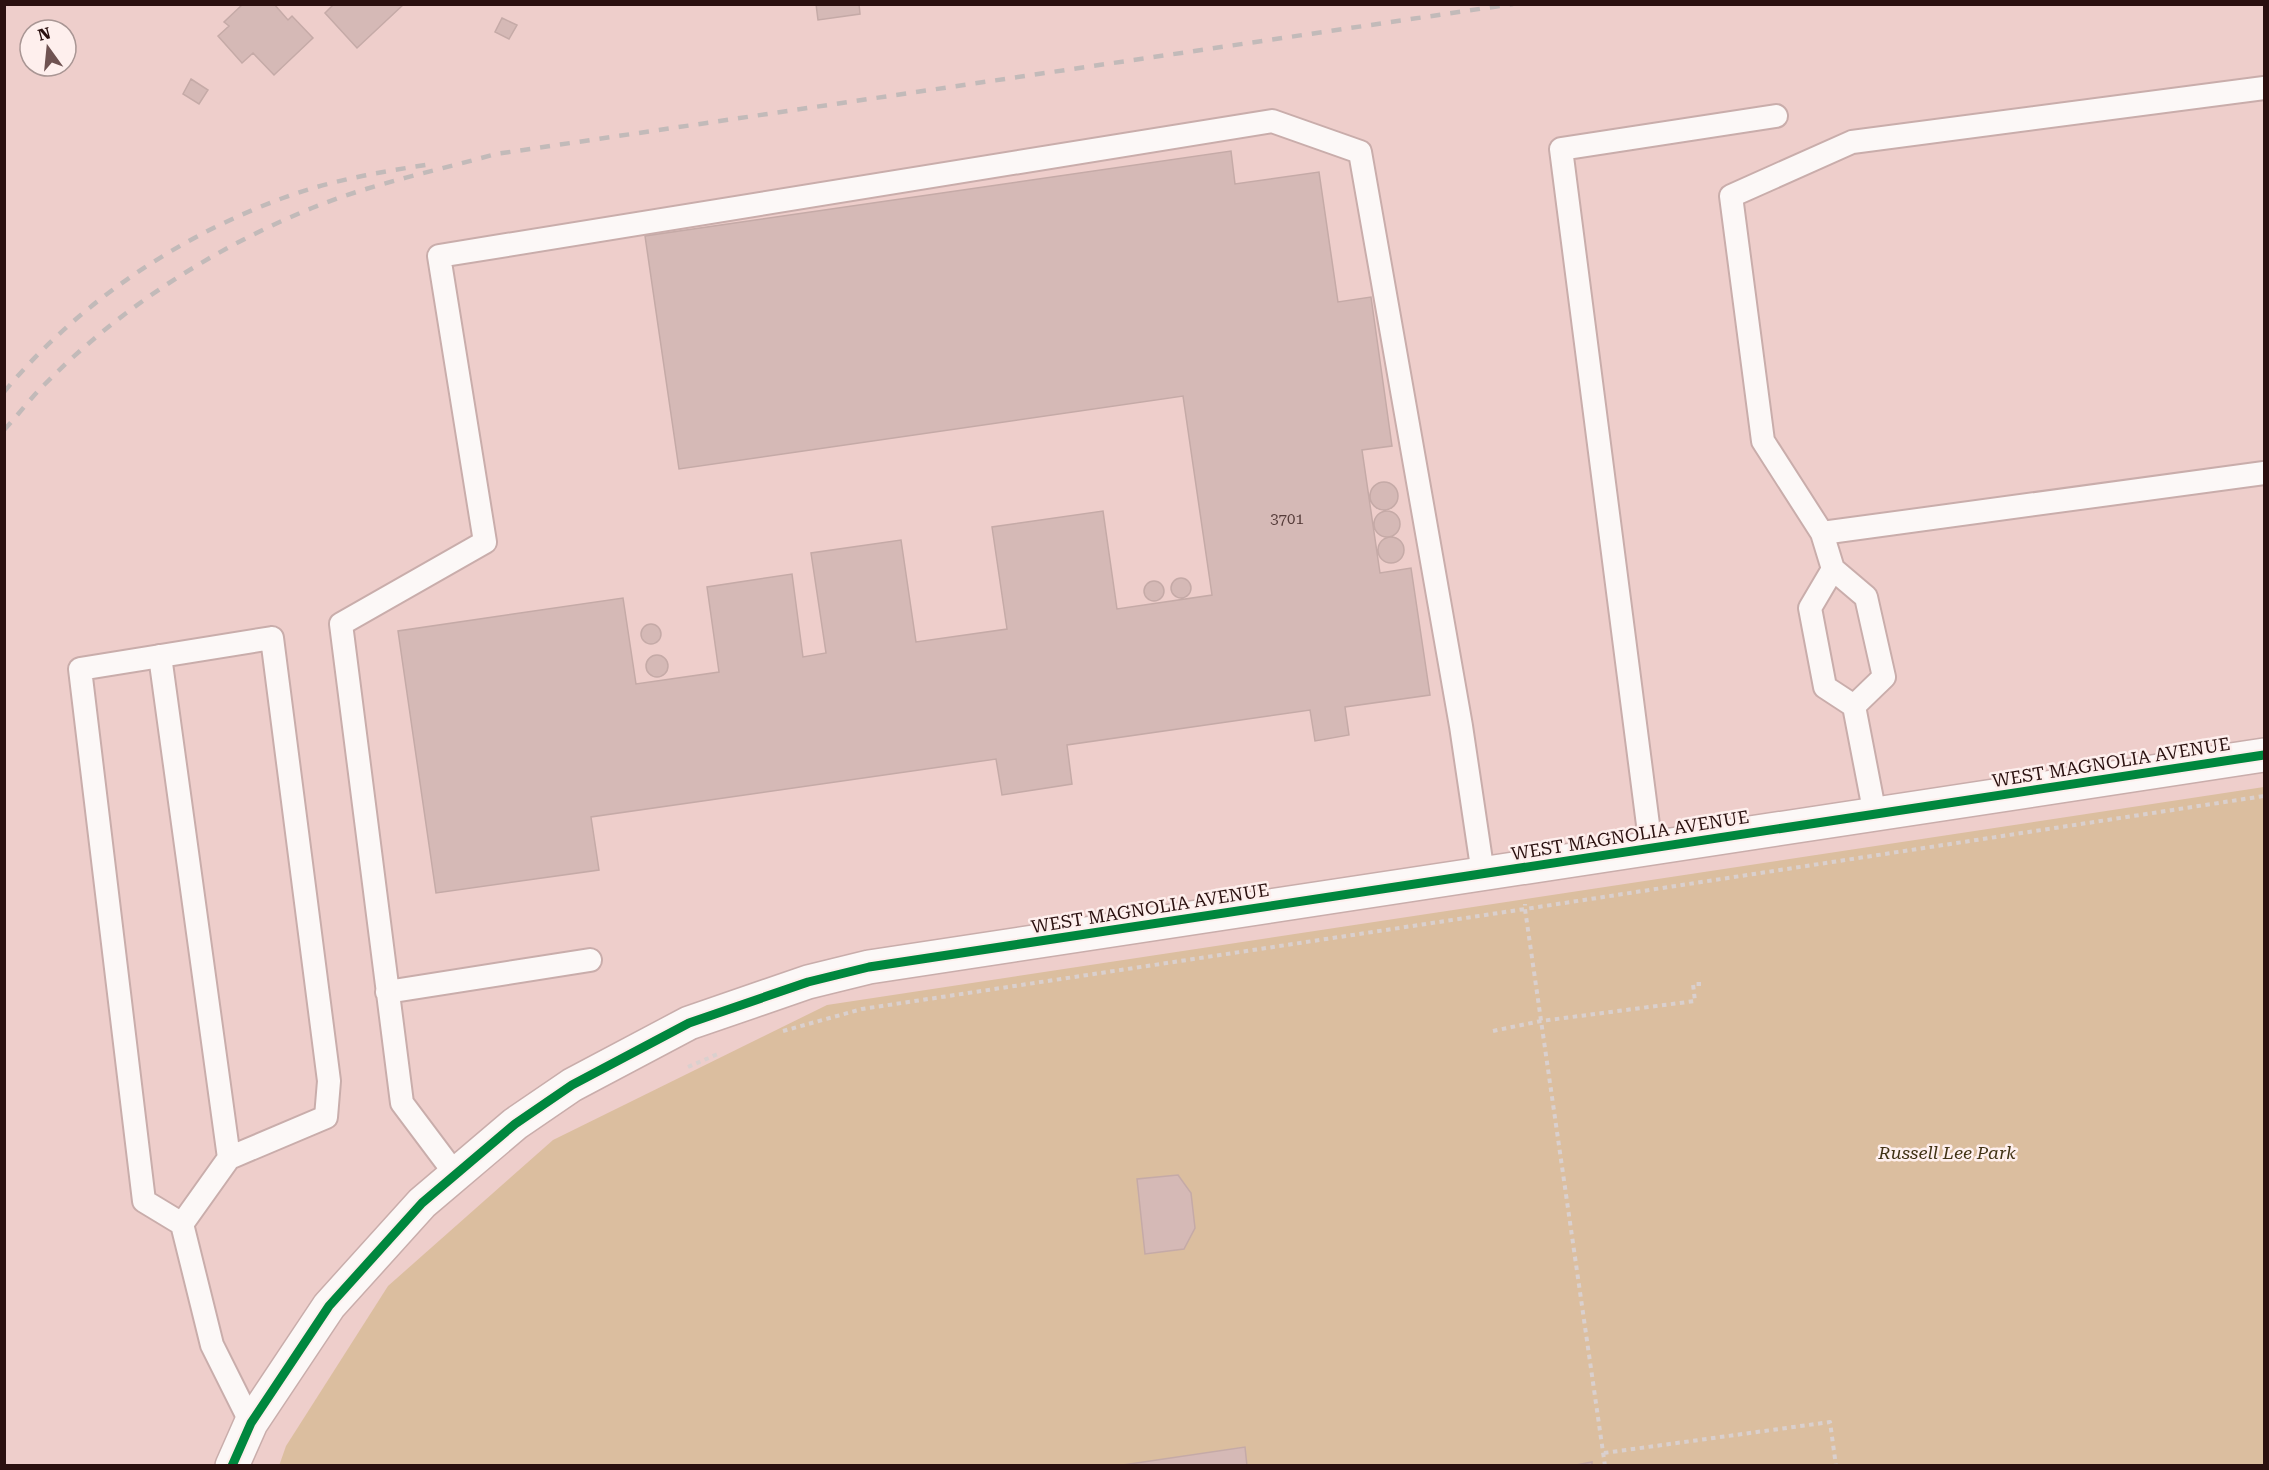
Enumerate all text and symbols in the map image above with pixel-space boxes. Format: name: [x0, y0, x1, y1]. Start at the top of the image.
north arrow: [18, 18, 78, 78]
text: N: [36, 23, 53, 45]
house number: 3701: [1270, 510, 1304, 528]
street label: WEST MAGNOLIA AVENUE: [1991, 733, 2231, 791]
street label: WEST MAGNOLIA AVENUE: [1510, 806, 1750, 864]
street label: WEST MAGNOLIA AVENUE: [1030, 879, 1270, 937]
park label: Russell Lee Park: [1877, 1142, 2016, 1163]

